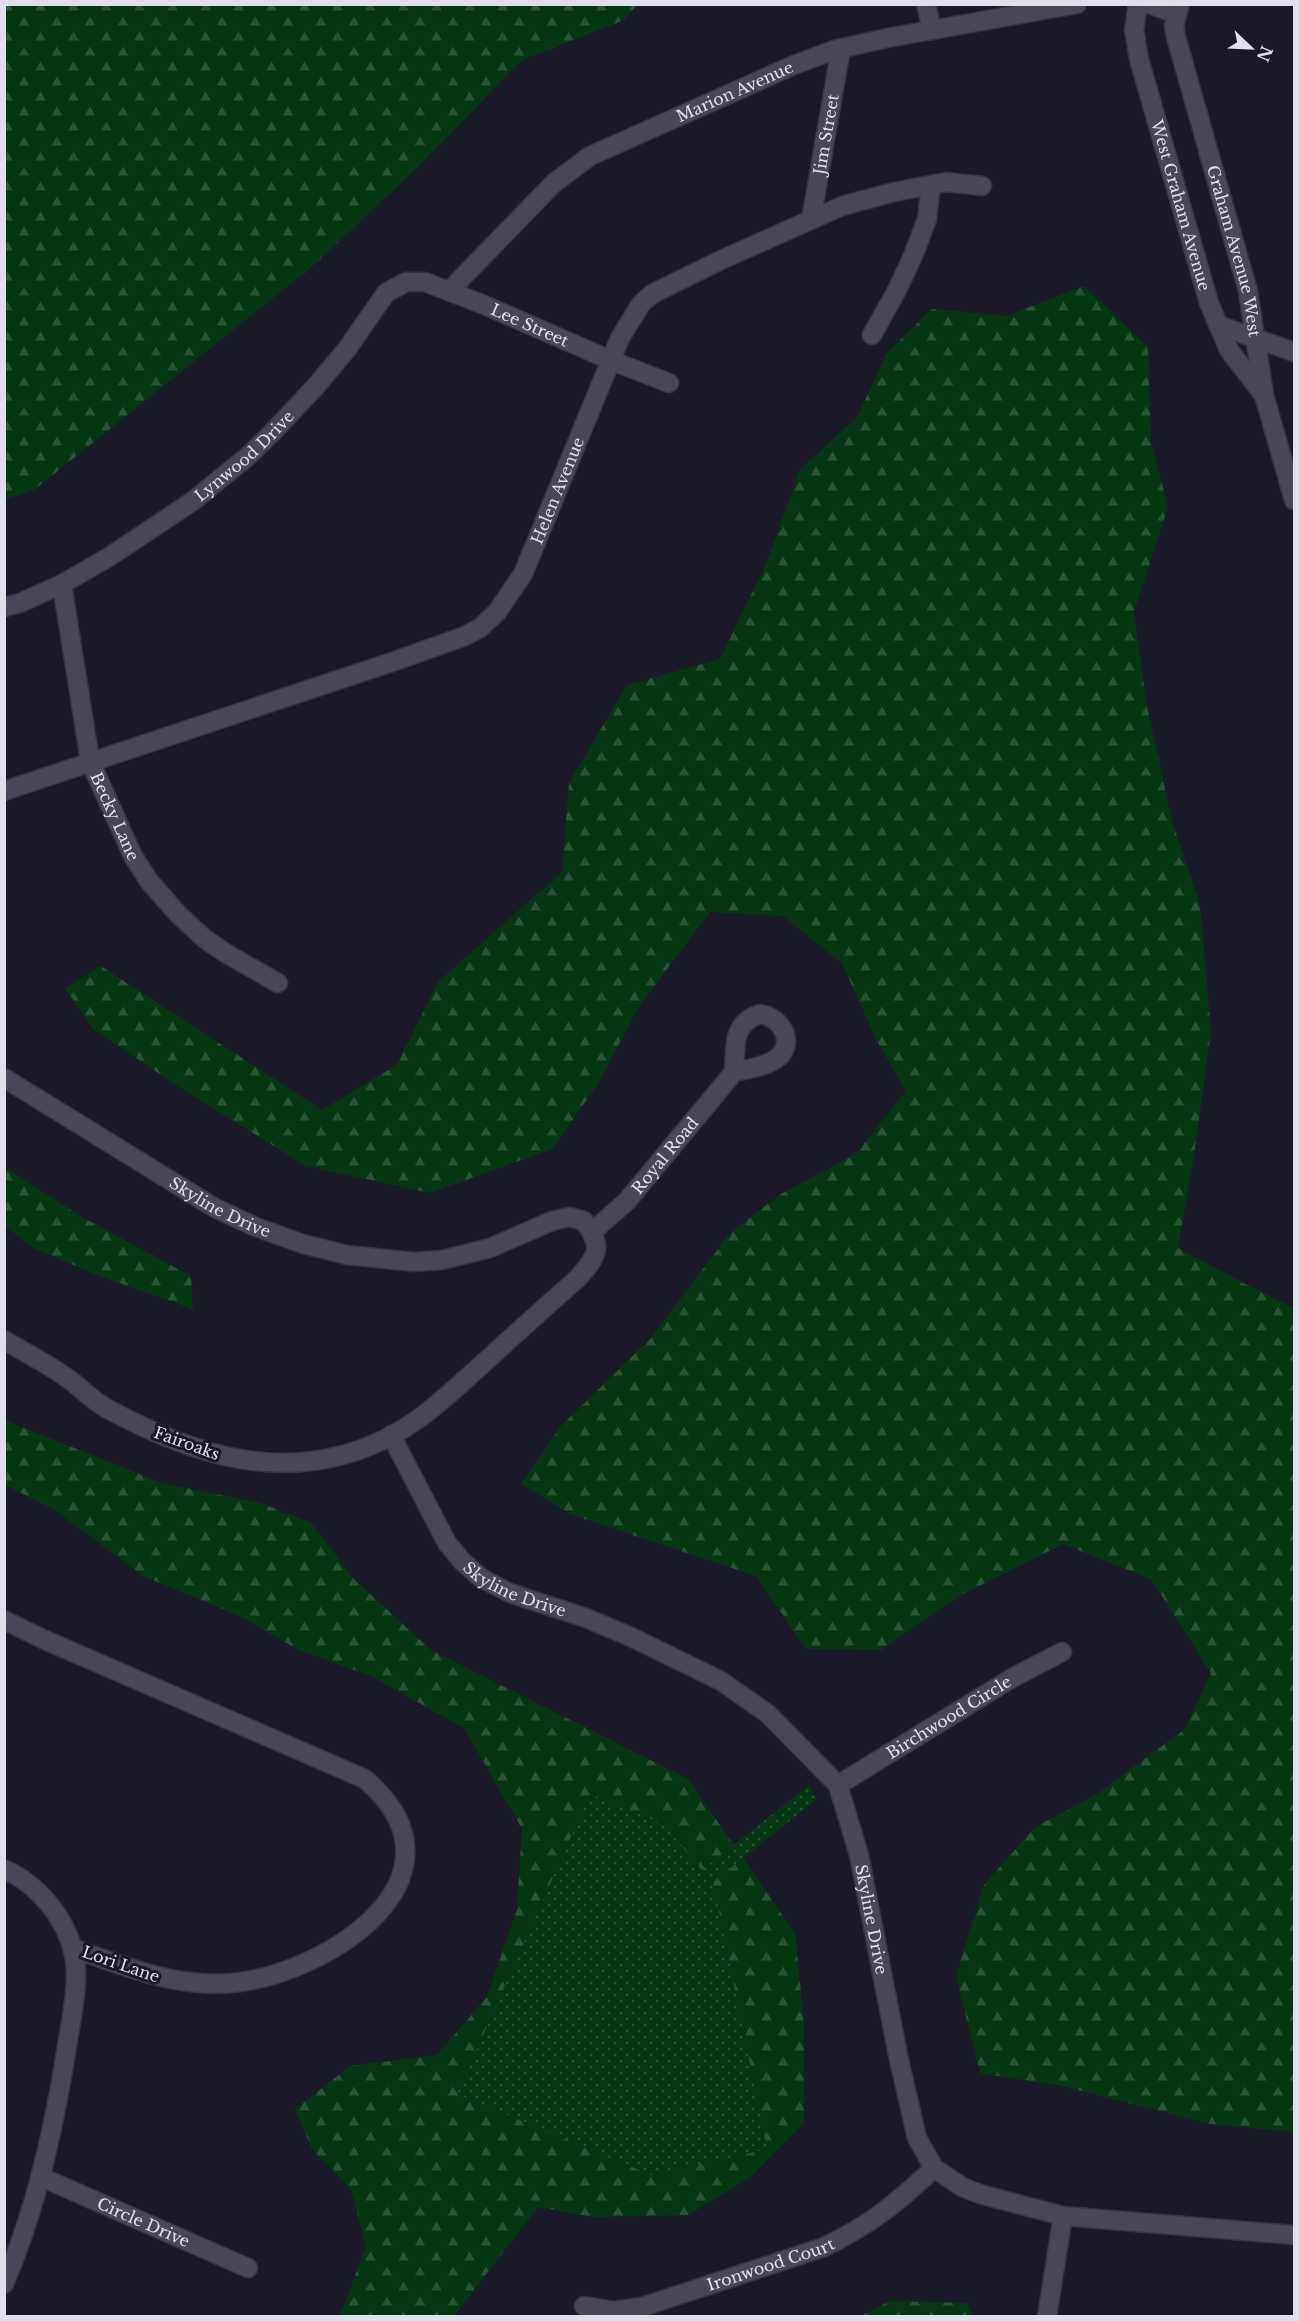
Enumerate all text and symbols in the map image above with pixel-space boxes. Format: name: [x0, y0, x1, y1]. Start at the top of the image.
north arrow: [1221, 18, 1281, 78]
text: N: [1253, 43, 1277, 65]
street label: Marion Avenue: [673, 57, 796, 126]
street label: Jim Street: [809, 92, 843, 178]
street label: West Graham Avenue: [1147, 117, 1215, 293]
street label: Graham Avenue West: [1203, 163, 1265, 338]
street label: Lee Street: [488, 299, 572, 351]
street label: Lynwood Drive: [190, 406, 298, 506]
street label: Helen Avenue: [526, 434, 588, 547]
street label: Becky Lane: [86, 769, 144, 864]
street label: Royal Road: [627, 1113, 703, 1198]
street label: Skyline Drive: [166, 1172, 273, 1241]
street label: Fairoaks: [151, 1422, 223, 1464]
street label: Skyline Drive: [459, 1557, 569, 1621]
street label: Birchwood Circle: [883, 1671, 1015, 1763]
street label: Skyline Drive: [851, 1863, 892, 1976]
street label: Lori Lane: [80, 1941, 162, 1987]
street label: Circle Drive: [94, 2193, 193, 2251]
street label: Ironwood Court: [704, 2234, 838, 2295]

